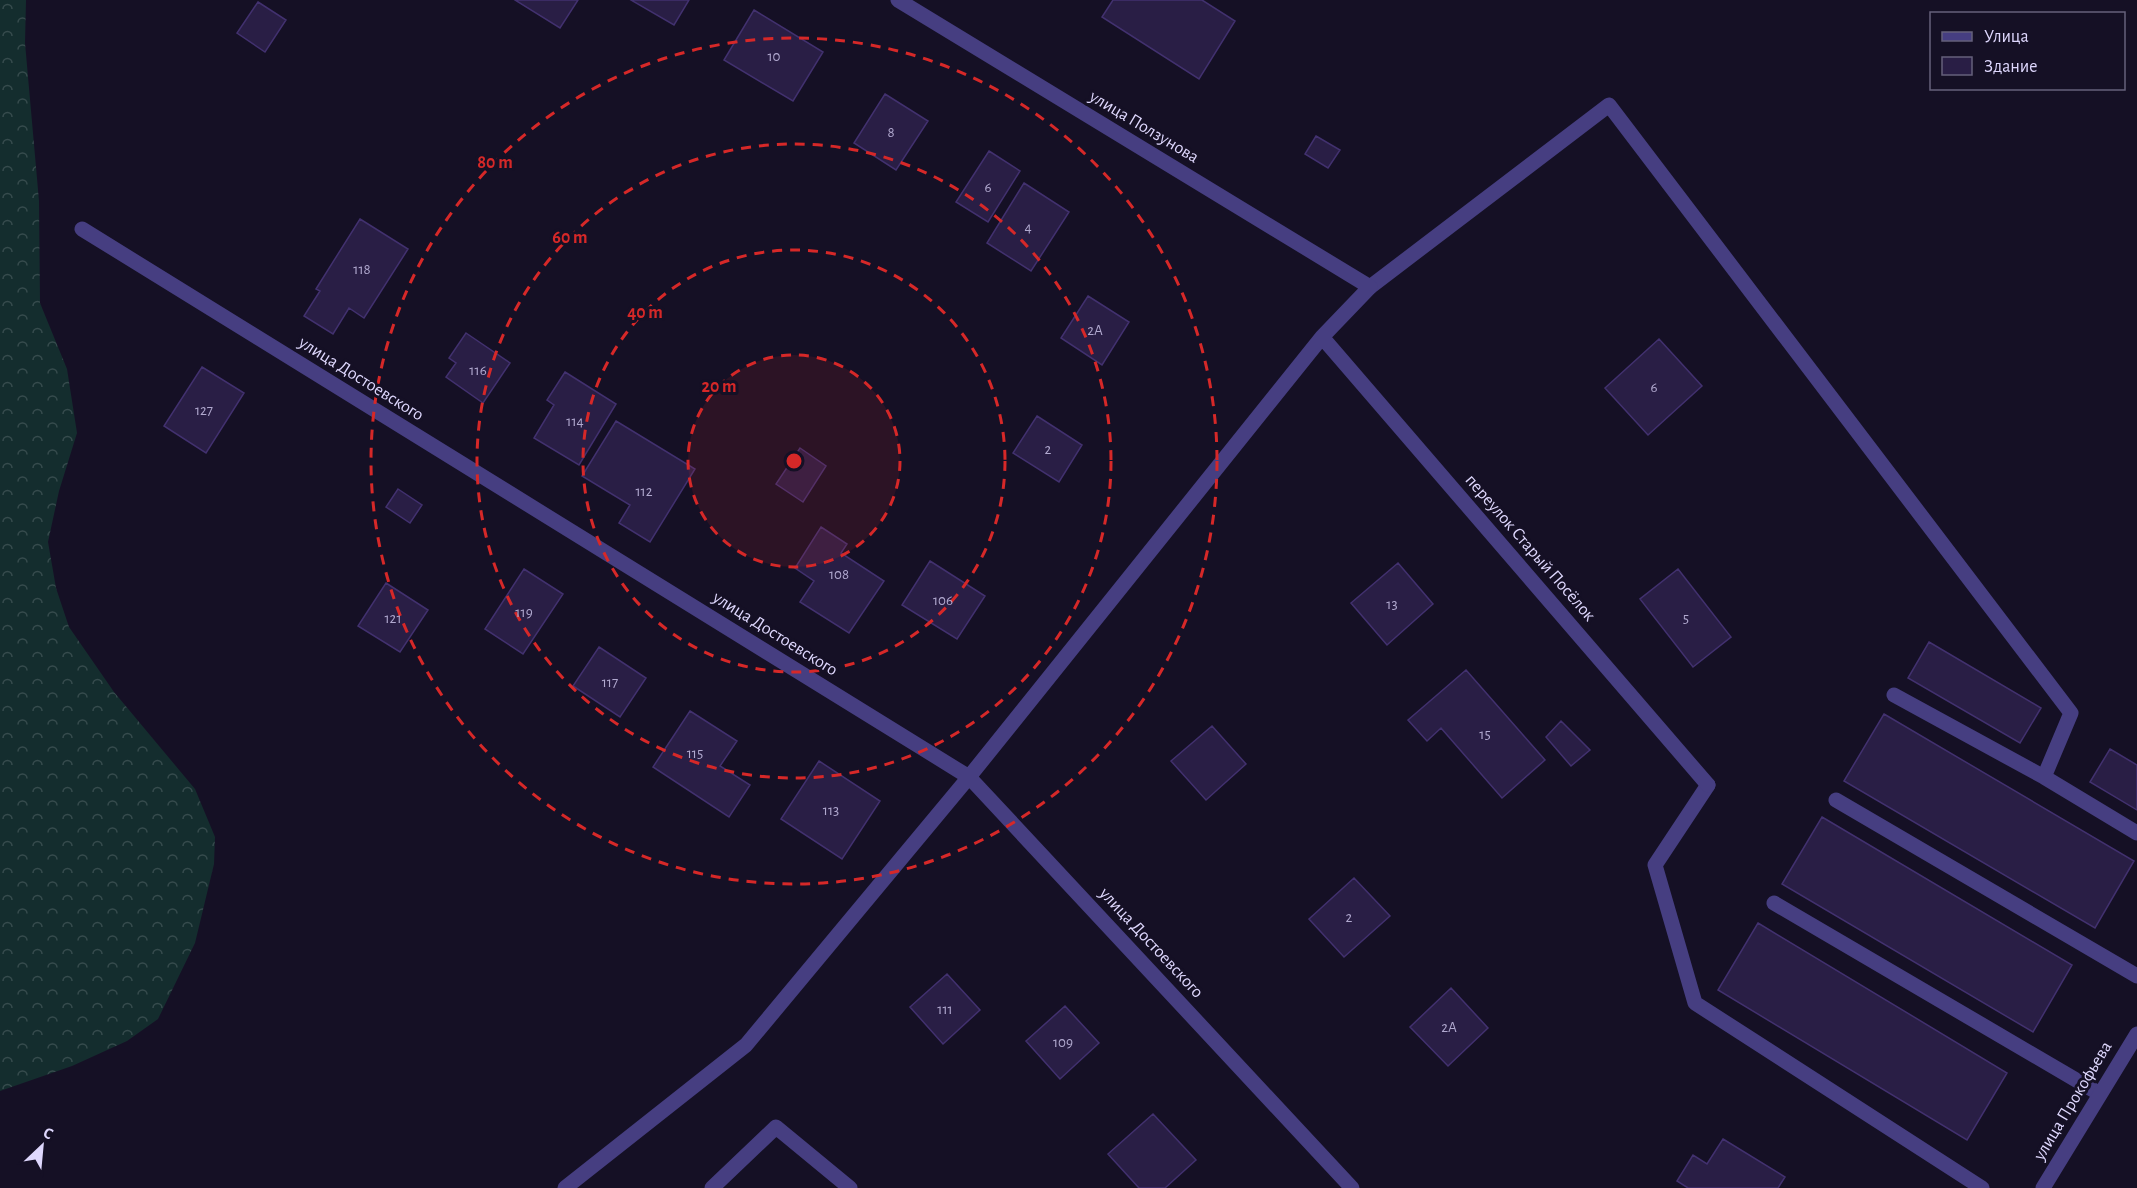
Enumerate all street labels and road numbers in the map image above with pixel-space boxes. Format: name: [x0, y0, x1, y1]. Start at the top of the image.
street label: улица Ползунова: [1085, 87, 1202, 167]
street label: улица Достоевского: [295, 333, 427, 425]
street label: переулок Старый Посёлок: [1461, 471, 1599, 626]
street label: улица Достоевского: [709, 588, 841, 680]
street label: улица Достоевского: [1095, 884, 1206, 1002]
street label: улица Прокофьева: [2030, 1038, 2116, 1164]

